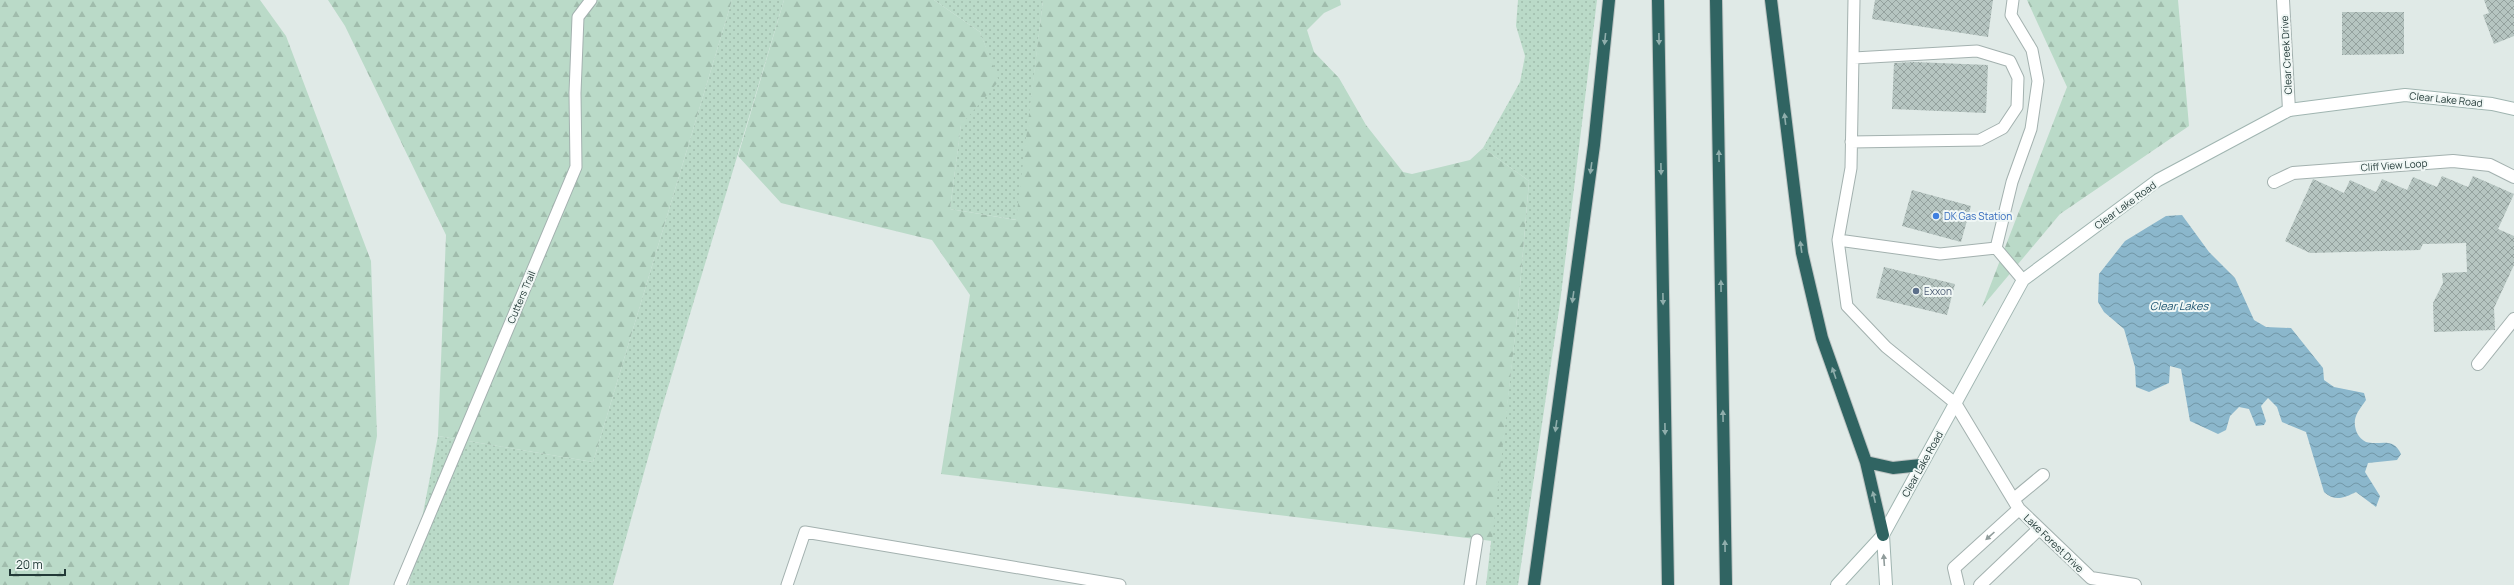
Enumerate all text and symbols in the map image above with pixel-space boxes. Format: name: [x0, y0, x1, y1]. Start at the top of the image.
street label: Clear Creek Drive: [2277, 15, 2295, 95]
one-way arrow: [1602, 33, 1609, 45]
one-way arrow: [1656, 33, 1662, 46]
street label: Clear Lake Road: [2409, 88, 2483, 110]
one-way arrow: [1782, 112, 1788, 125]
one-way arrow: [1715, 150, 1722, 162]
street label: Cliff View Loop: [2360, 156, 2428, 174]
one-way arrow: [1588, 162, 1594, 174]
one-way arrow: [1658, 163, 1664, 176]
street label: Clear Lake Road: [2091, 178, 2159, 232]
place label: DK Gas Station: [1944, 209, 2012, 223]
marker: DK Gas Station: [1931, 211, 1941, 221]
one-way arrow: [1798, 241, 1804, 254]
street label: Cutters Trail: [504, 268, 538, 326]
one-way arrow: [1718, 279, 1724, 292]
place label: Exxon: [1924, 284, 1952, 298]
marker: Exxon: [1911, 286, 1921, 296]
one-way arrow: [1570, 291, 1576, 303]
one-way arrow: [1660, 293, 1666, 306]
water label: Clear Lakes: [2150, 298, 2209, 313]
one-way arrow: [1831, 367, 1837, 379]
one-way arrow: [1720, 409, 1726, 422]
one-way arrow: [1553, 419, 1559, 432]
one-way arrow: [1662, 423, 1668, 436]
street label: Clear Lake Road: [1898, 428, 1946, 500]
one-way arrow: [1870, 490, 1876, 503]
street label: Lake Forest Drive: [2021, 511, 2087, 575]
one-way arrow: [1985, 531, 1996, 540]
one-way arrow: [1722, 539, 1728, 552]
scale bar: [10, 551, 65, 577]
one-way arrow: [1881, 554, 1888, 566]
text: 20 m: [16, 556, 43, 573]

